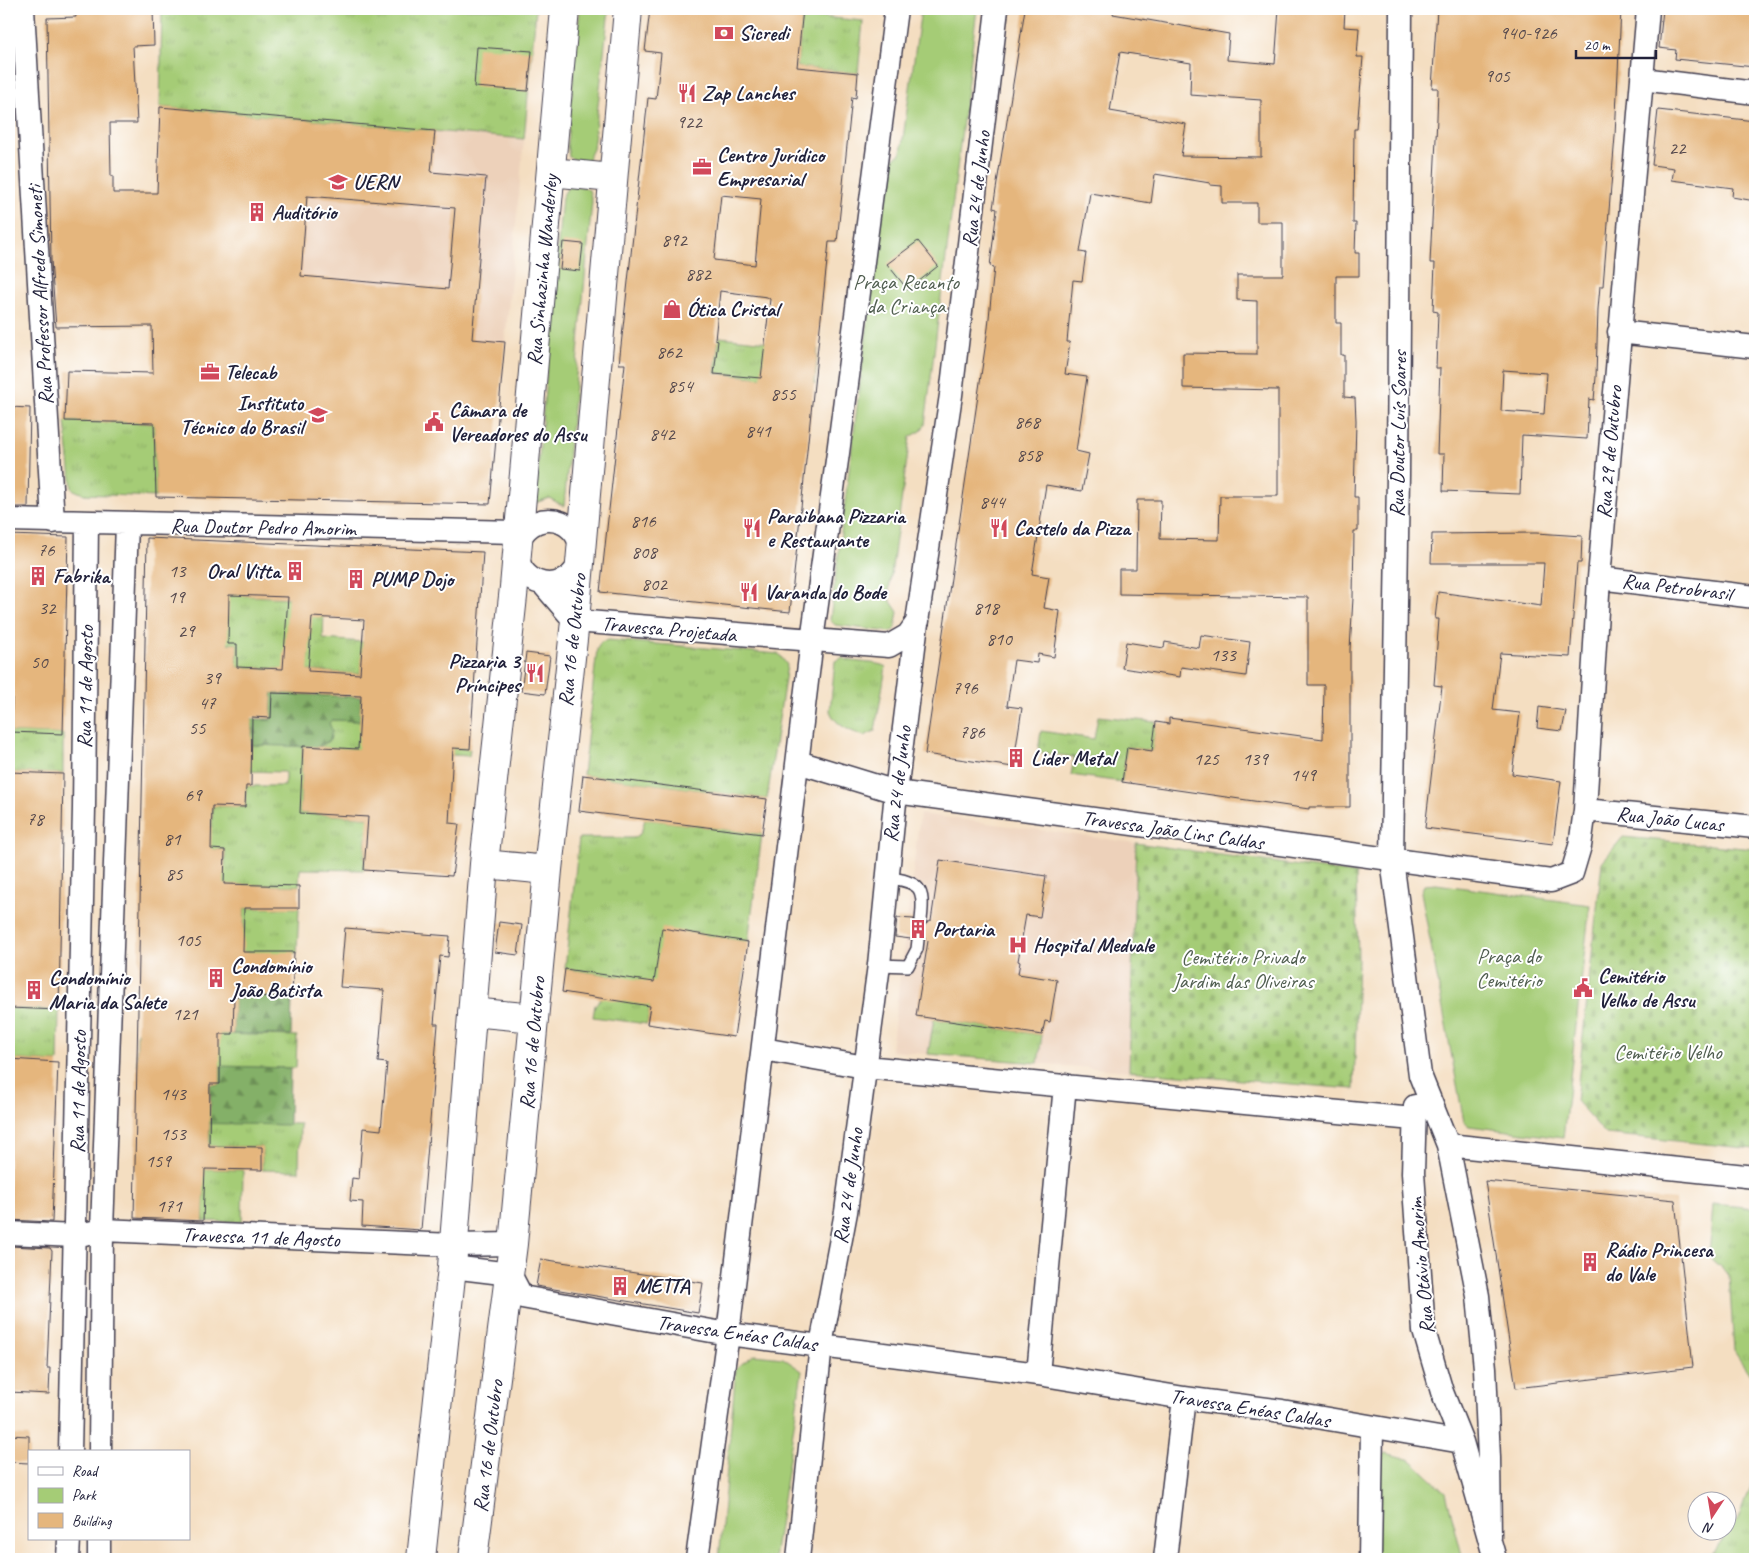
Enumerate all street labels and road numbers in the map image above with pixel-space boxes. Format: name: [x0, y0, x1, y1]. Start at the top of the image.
street label: Rua 24 de Junho: [956, 128, 996, 248]
street label: Rua Sinhazinha Wanderley: [521, 172, 563, 366]
street label: Rua Professor Alfredo Simoneti: [21, 181, 59, 405]
street label: Rua Doutor Luís Soares: [1384, 349, 1412, 517]
street label: Rua 29 de Outubro: [1590, 383, 1628, 519]
street label: Rua Doutor Pedro Amorim: [170, 512, 358, 542]
street label: Rua Petrobrasil: [1621, 567, 1737, 607]
street label: Rua 16 de Outubro: [552, 571, 592, 708]
street label: Travessa Projetada: [601, 610, 739, 648]
street label: Rua 11 de Agosto: [71, 624, 99, 749]
street label: Rua 24 de Junho: [877, 723, 917, 843]
street label: Rua João Lucas: [1615, 800, 1727, 838]
street label: Travessa João Lins Caldas: [1081, 804, 1267, 856]
street label: Rua 16 de Outubro: [513, 974, 551, 1110]
street label: Rua 11 de Agosto: [64, 1029, 92, 1154]
street label: Rua 24 de Junho: [827, 1125, 869, 1246]
street label: Rua Otávio Amorim: [1402, 1195, 1440, 1335]
street label: Travessa 11 de Agosto: [182, 1221, 342, 1253]
street label: Travessa Enéas Caldas: [655, 1309, 820, 1357]
street label: Rua 16 de Outubro: [467, 1377, 509, 1514]
street label: Travessa Enéas Caldas: [1168, 1383, 1333, 1434]

